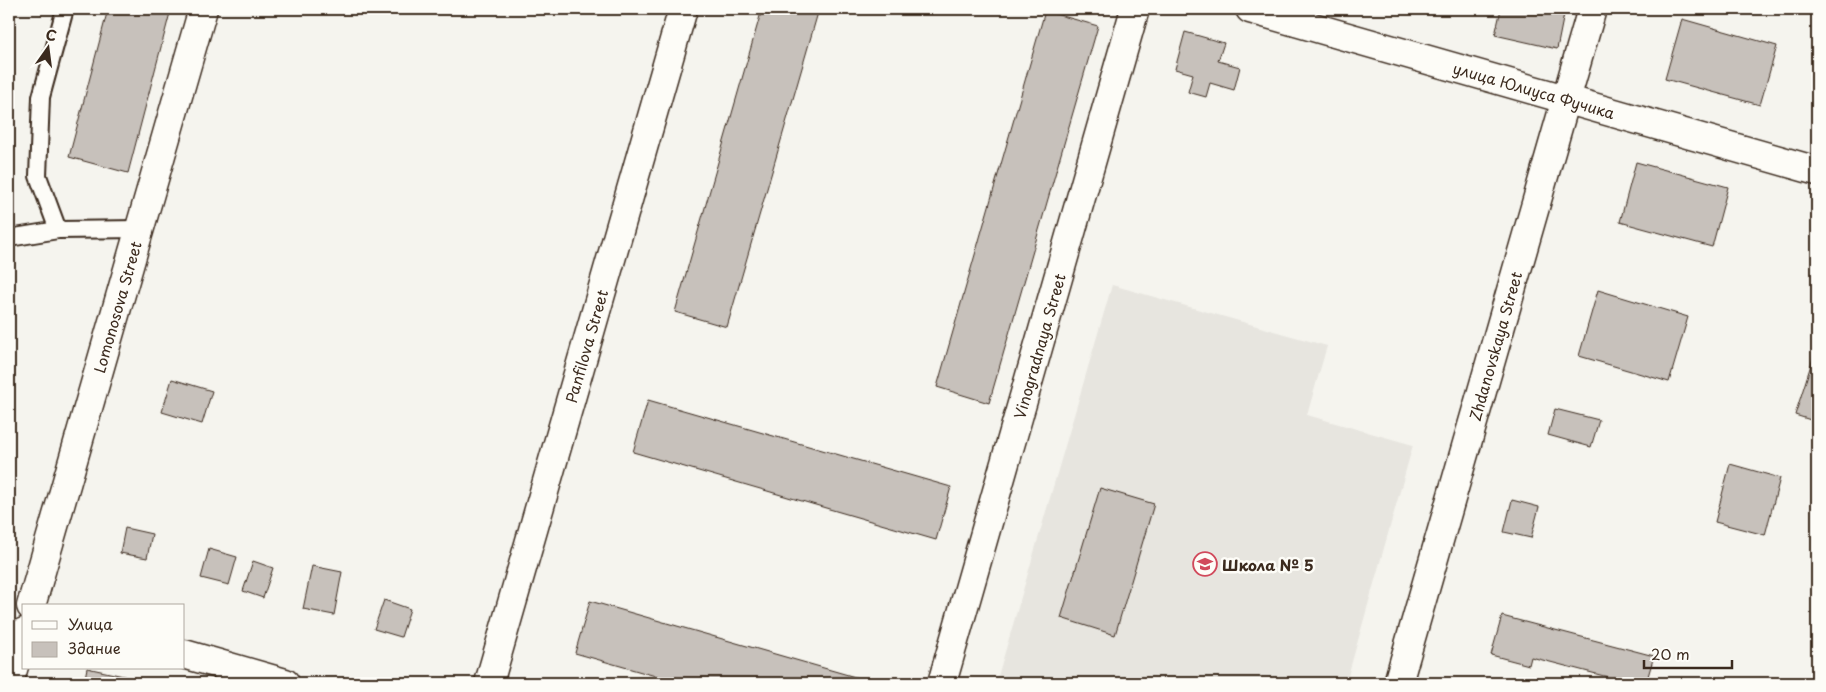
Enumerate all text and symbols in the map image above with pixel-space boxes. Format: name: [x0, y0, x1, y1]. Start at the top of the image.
north arrow: [22, 22, 72, 72]
text: С: [44, 23, 59, 46]
street label: улица Юлиуса Фучика: [1450, 56, 1618, 124]
street label: Lomonosova Street: [87, 238, 147, 376]
street label: Zhdanovskaya Street: [1463, 269, 1527, 423]
street label: Vinogradnaya Street: [1007, 271, 1071, 421]
street label: Panfilova Street: [559, 287, 613, 405]
school or university icon: Школа № 5: [1192, 551, 1218, 577]
place label: Школа № 5: [1222, 553, 1314, 576]
legend: [22, 604, 185, 670]
text: Улица: [68, 612, 113, 635]
text: Здание: [68, 636, 121, 659]
scale bar: [1644, 637, 1731, 669]
text: 20 m: [1651, 642, 1690, 665]

